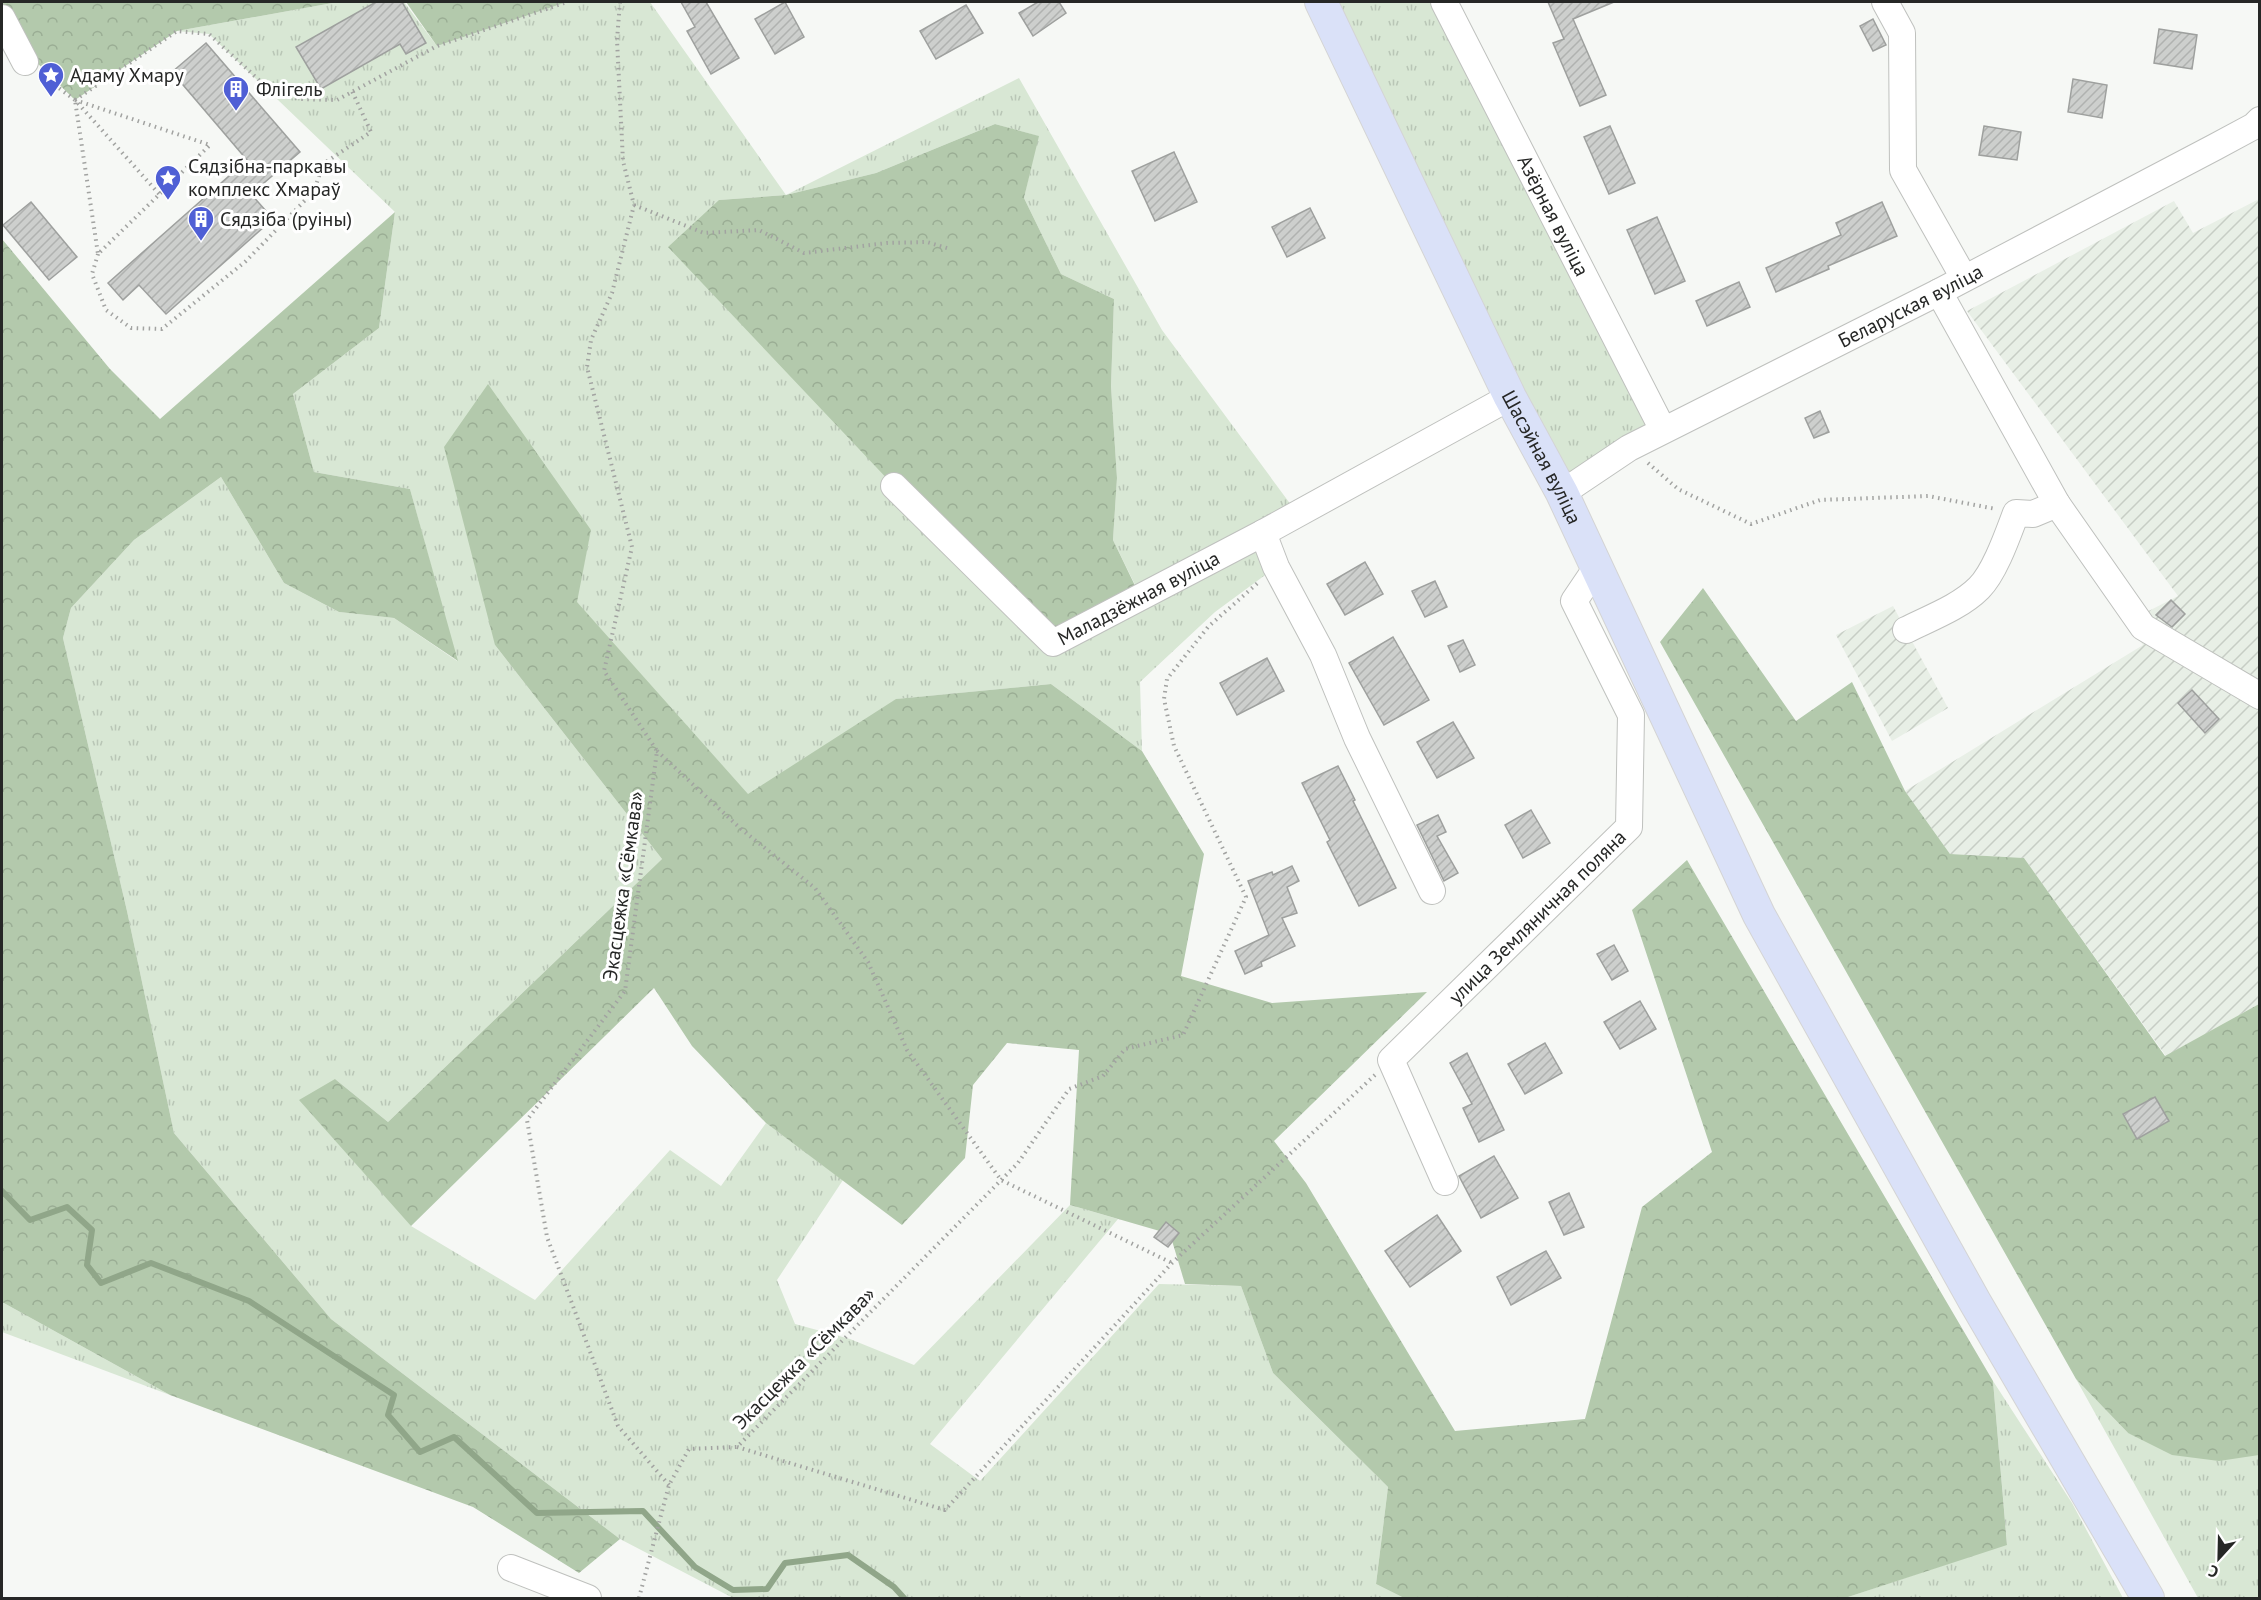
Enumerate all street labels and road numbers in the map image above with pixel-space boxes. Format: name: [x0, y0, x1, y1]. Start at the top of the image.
street label: Азёрная вуліца: [1512, 151, 1595, 281]
street label: Беларуская вуліца: [1834, 258, 1987, 354]
street label: Шасэйная вуліца: [1496, 386, 1588, 528]
street label: Маладзёжная вуліца: [1053, 545, 1224, 651]
street label: Экасцежка «Сёмкава»: [597, 789, 649, 983]
street label: улица Земляничная поляна: [1443, 824, 1631, 1010]
street label: Экасцежка «Сёмкава»: [727, 1281, 881, 1435]

